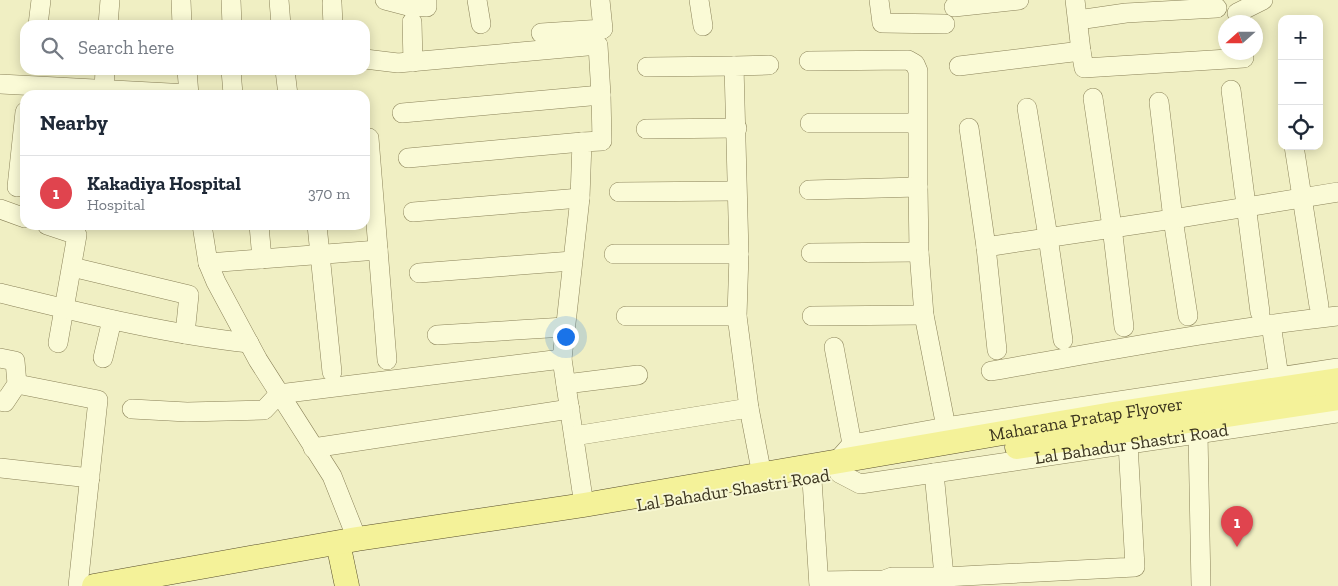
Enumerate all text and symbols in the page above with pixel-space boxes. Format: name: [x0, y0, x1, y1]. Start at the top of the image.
north arrow: [1218, 15, 1263, 60]
map controls: [1278, 15, 1323, 150]
button: +: [1278, 15, 1323, 60]
search box: [20, 20, 370, 75]
icon: search: [38, 34, 66, 62]
text: Search here: [78, 36, 174, 59]
button: −: [1278, 60, 1323, 105]
button: locate: [1278, 105, 1323, 150]
text: Nearby: [40, 110, 108, 135]
text: Kakadiya Hospital: [87, 172, 241, 195]
text: 1: [53, 184, 59, 203]
text: 370 m: [308, 184, 350, 203]
text: Hospital: [87, 195, 145, 214]
your location: [553, 324, 579, 350]
street label: Maharana Pratap Flyover: [987, 393, 1184, 446]
street label: Lal Bahadur Shastri Road: [1033, 418, 1230, 469]
street label: Lal Bahadur Shastri Road: [635, 464, 831, 516]
pin: 1: [1221, 506, 1253, 547]

